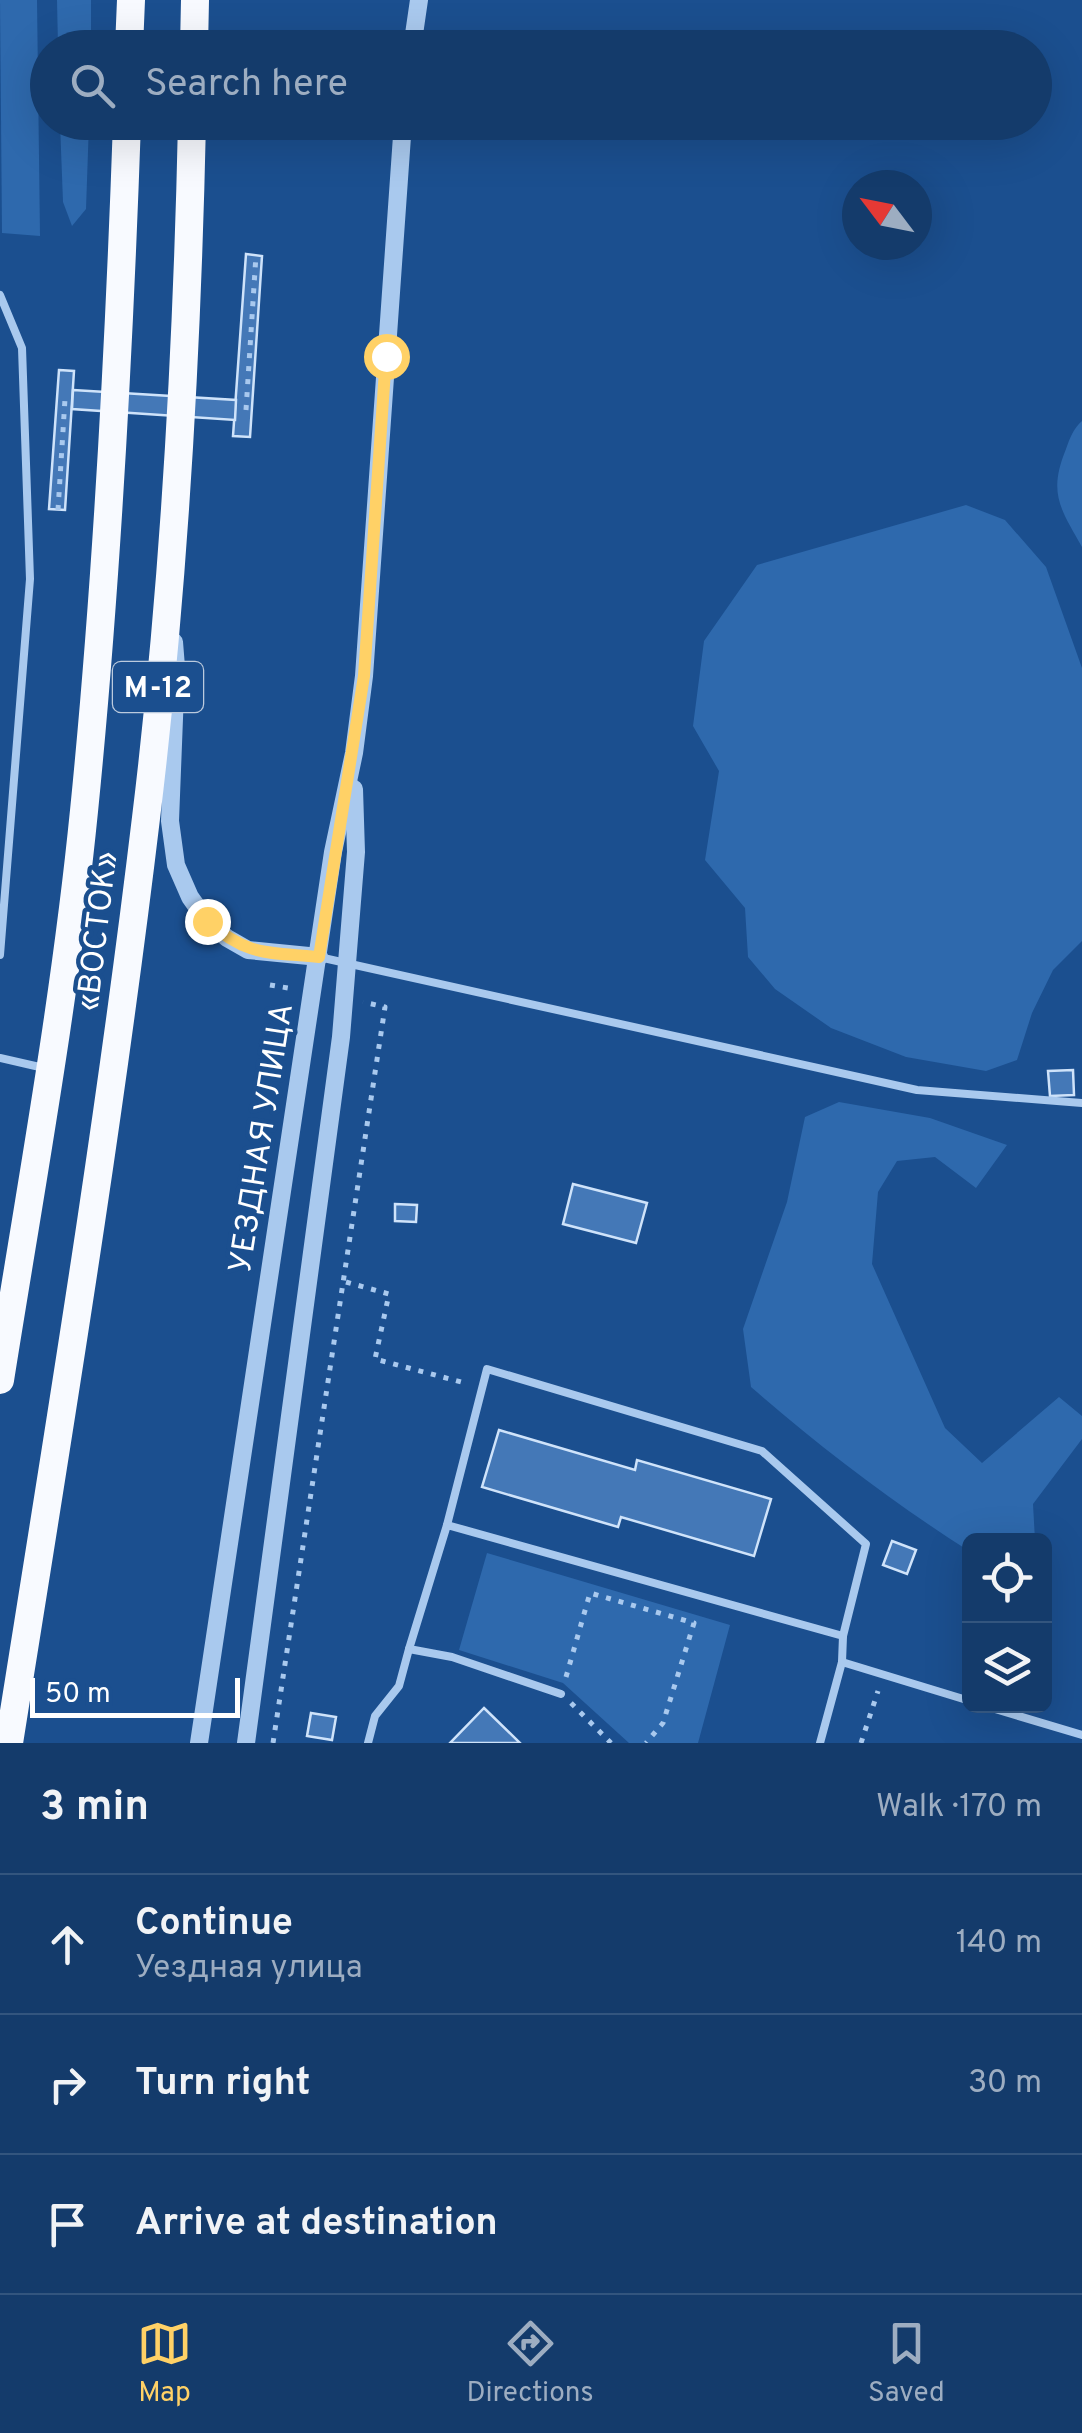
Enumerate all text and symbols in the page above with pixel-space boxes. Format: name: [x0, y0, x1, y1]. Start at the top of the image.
search box: [30, 30, 1052, 140]
icon: search: [65, 58, 120, 113]
text: Search here: [145, 61, 348, 110]
north arrow: [842, 170, 932, 260]
route start: [364, 334, 410, 380]
road number: М-12: [113, 662, 203, 712]
street label: «ВОСТОК»: [69, 849, 129, 1013]
route end: [185, 899, 231, 945]
street label: УЕЗДНАЯ УЛИЦА: [222, 1001, 304, 1276]
map controls: [962, 1533, 1052, 1713]
button: locate: [962, 1533, 1052, 1623]
button: layers: [962, 1623, 1052, 1713]
scale bar: [30, 1673, 240, 1718]
text: 50 m: [45, 1677, 111, 1713]
text: 3 min: [40, 1782, 149, 1835]
text: Walk · 170 m: [876, 1788, 1042, 1828]
text: Continue: [135, 1900, 293, 1949]
icon: ahead: [40, 1917, 95, 1972]
text: 140 m: [956, 1924, 1042, 1964]
text: Уездная улица: [135, 1949, 363, 1989]
icon: right: [40, 2057, 95, 2112]
text: Turn right: [135, 2060, 310, 2109]
text: 30 m: [968, 2064, 1042, 2104]
icon: arrive: [40, 2197, 95, 2252]
text: Arrive at destination: [135, 2200, 498, 2249]
tab: Map: [137, 2316, 192, 2412]
tab: Directions: [466, 2316, 594, 2412]
tab: Saved: [868, 2316, 945, 2412]

